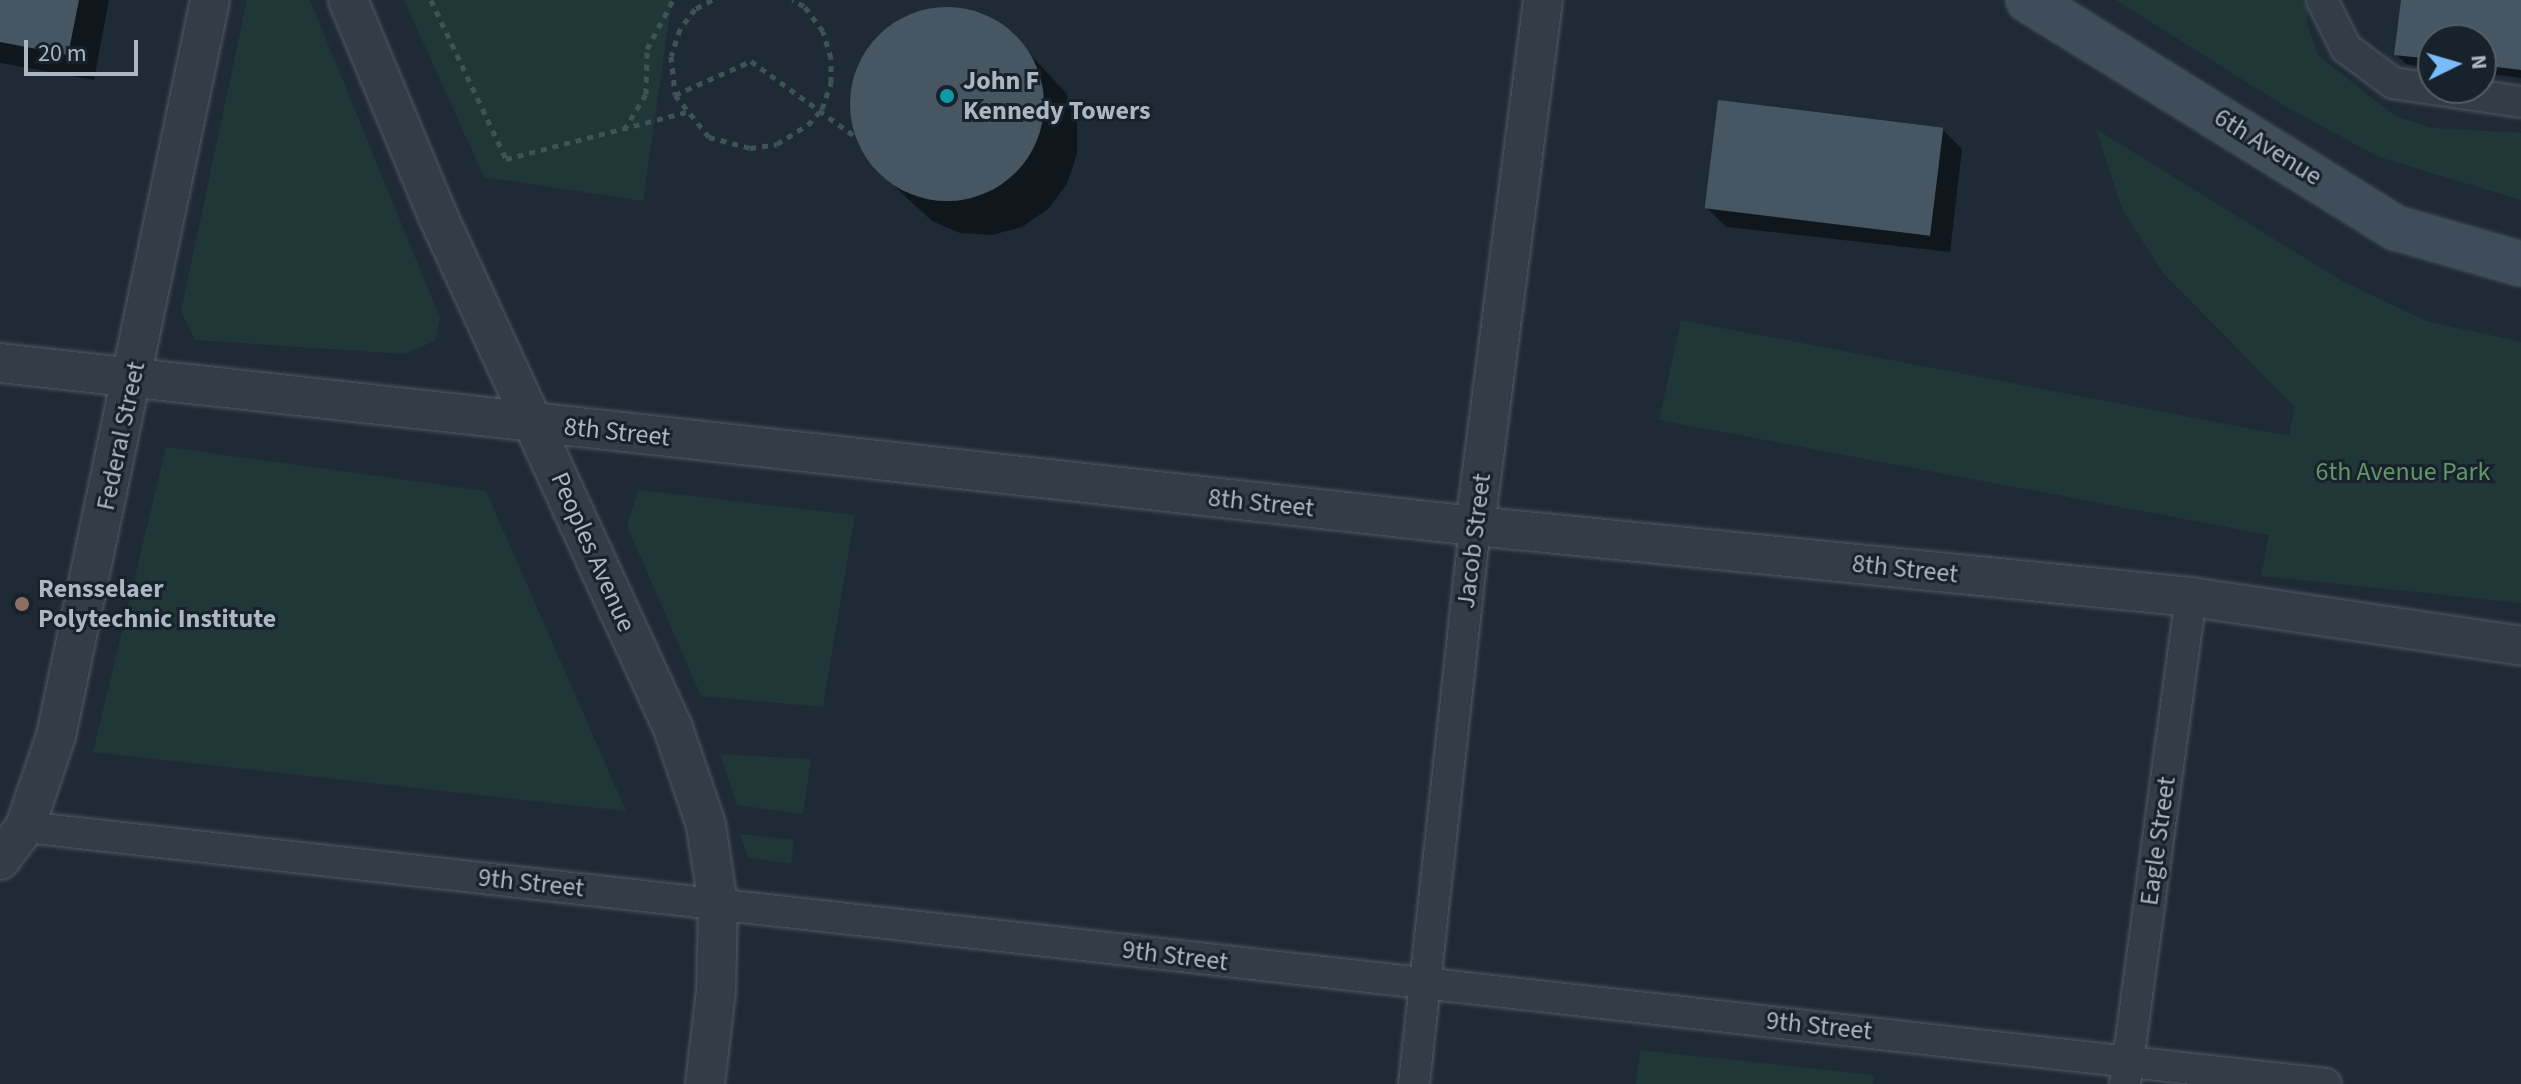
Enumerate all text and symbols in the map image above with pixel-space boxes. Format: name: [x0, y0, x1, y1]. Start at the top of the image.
scale bar: [28, 24, 142, 74]
north arrow: [2417, 24, 2497, 104]
text: 20 m: [38, 36, 87, 71]
text: N: [2462, 53, 2495, 71]
place label: John F Kennedy Towers: [963, 65, 1151, 126]
marker: John F Kennedy Towers: [938, 87, 956, 105]
street label: 6th Avenue: [2208, 102, 2328, 192]
street label: Federal Street: [90, 359, 152, 513]
street label: 8th Street: [563, 411, 671, 453]
park label: 6th Avenue Park: [2316, 456, 2490, 488]
street label: Peoples Avenue: [544, 467, 642, 637]
street label: Jacob Street: [1450, 472, 1498, 610]
street label: 8th Street: [1207, 482, 1315, 524]
street label: 8th Street: [1851, 548, 1959, 590]
place label: Rensselaer Polytechnic Institute: [38, 573, 276, 634]
marker: Rensselaer Polytechnic Institute: [13, 595, 31, 613]
street label: Eagle Street: [2134, 775, 2182, 907]
street label: 9th Street: [477, 862, 585, 904]
street label: 9th Street: [1120, 934, 1230, 978]
street label: 9th Street: [1765, 1005, 1873, 1047]

